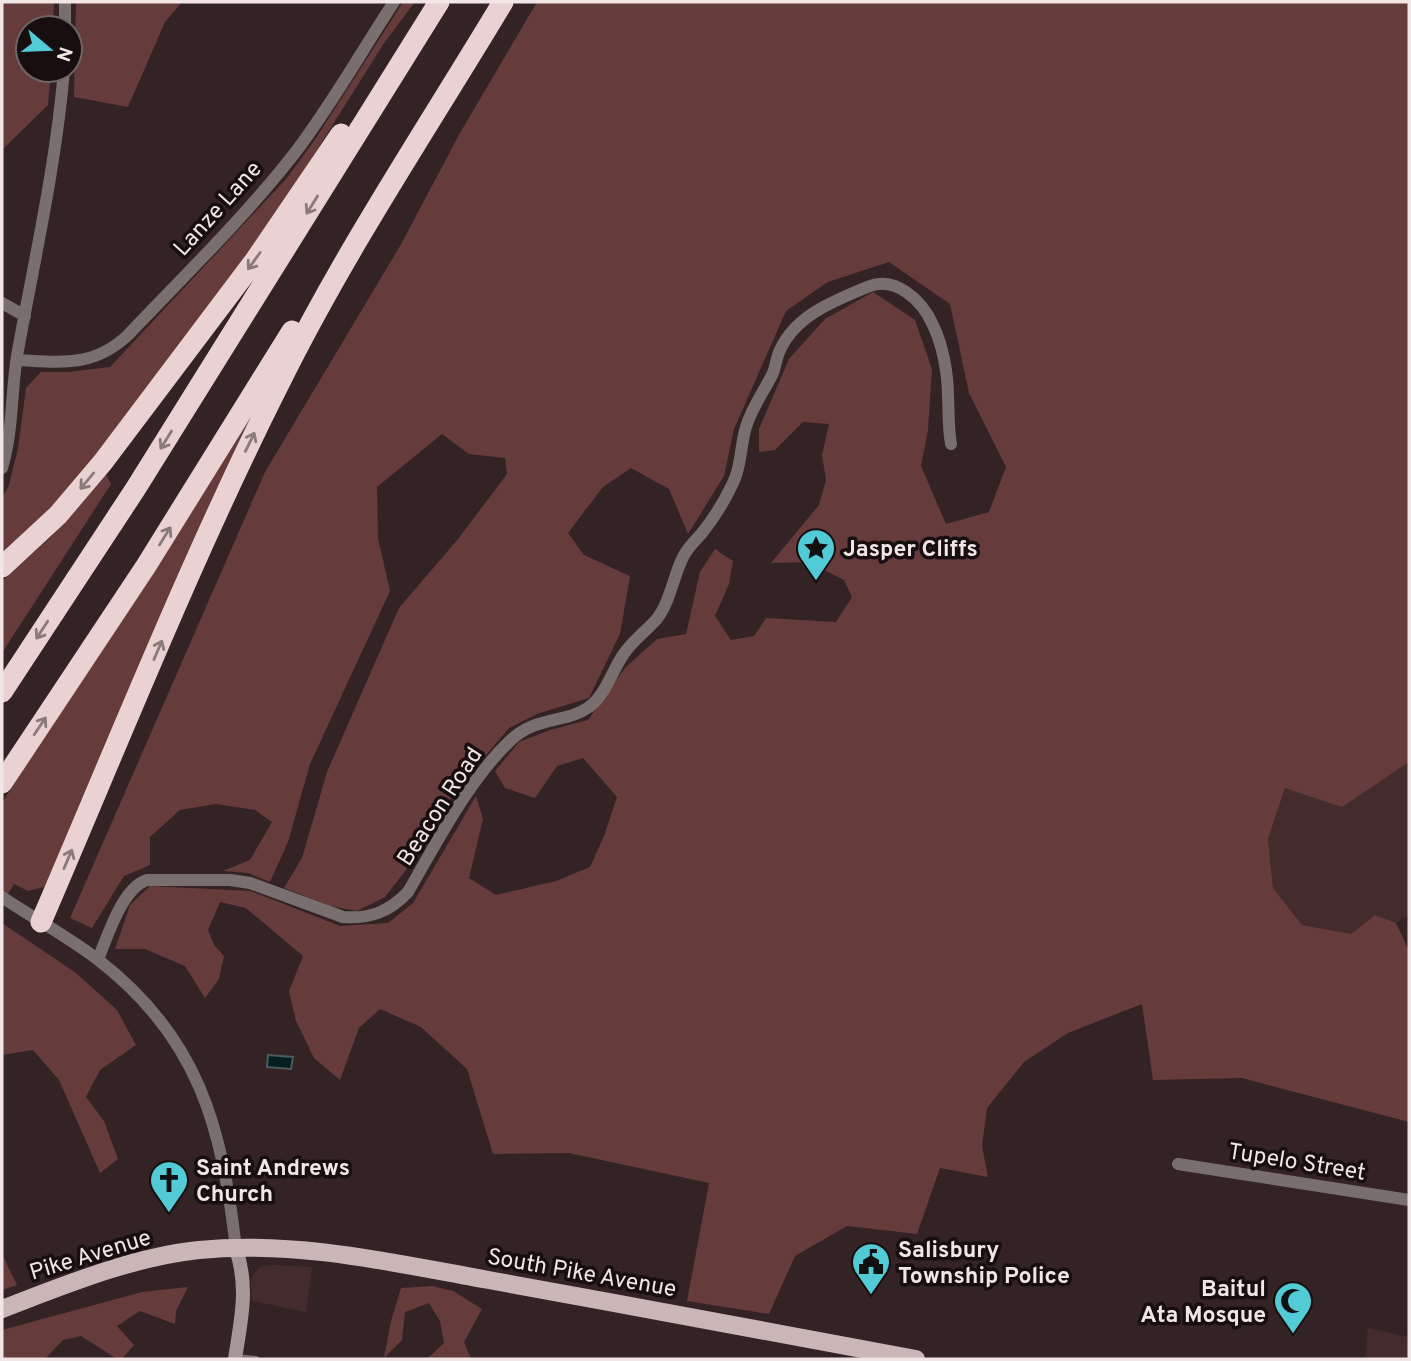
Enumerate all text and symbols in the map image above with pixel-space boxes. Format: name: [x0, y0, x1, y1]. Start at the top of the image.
north arrow: [14, 14, 84, 84]
text: N: [50, 44, 77, 64]
street label: Lanze Lane: [169, 156, 269, 263]
one-way arrow: [305, 195, 320, 214]
one-way arrow: [246, 251, 261, 270]
one-way arrow: [158, 429, 172, 449]
one-way arrow: [244, 432, 258, 453]
one-way arrow: [79, 472, 95, 490]
one-way arrow: [157, 527, 172, 546]
place icon: Jasper Cliffs: [795, 527, 837, 582]
place label: Jasper Cliffs: [843, 536, 978, 565]
one-way arrow: [35, 620, 49, 640]
one-way arrow: [152, 640, 165, 661]
one-way arrow: [32, 717, 47, 736]
street label: Beacon Road: [392, 742, 490, 872]
one-way arrow: [62, 849, 75, 870]
street label: Tupelo Street: [1226, 1138, 1367, 1189]
place label: Saint Andrews Church: [196, 1155, 350, 1210]
church icon: Saint Andrews Church: [148, 1159, 190, 1214]
street label: Pike Avenue: [26, 1224, 155, 1289]
place label: Salisbury Township Police: [898, 1237, 1070, 1292]
public building icon: Salisbury Township Police: [850, 1241, 892, 1296]
street label: South Pike Avenue: [485, 1244, 678, 1305]
place label: Baitul Ata Mosque: [1140, 1276, 1266, 1331]
mosque icon: Baitul Ata Mosque: [1272, 1280, 1314, 1335]

